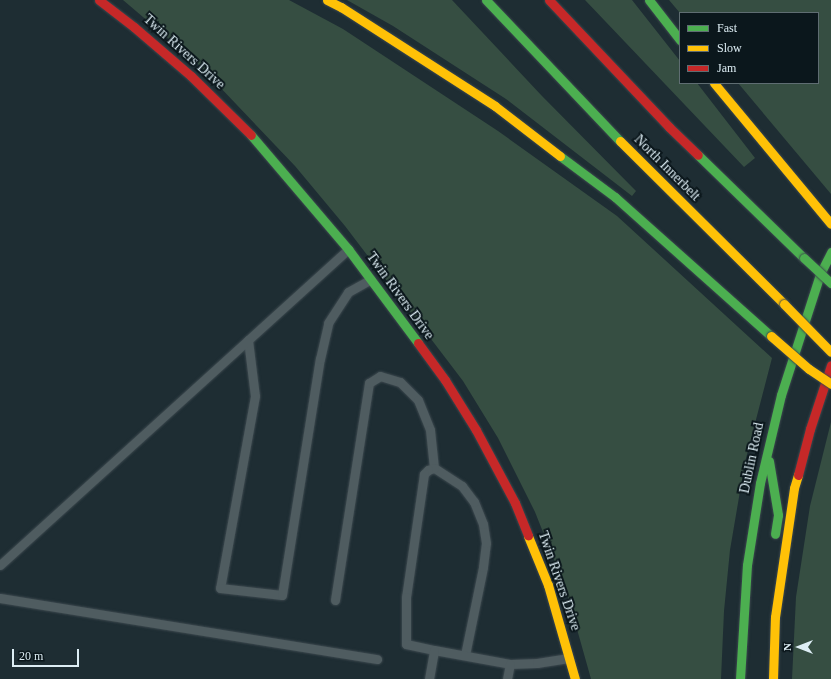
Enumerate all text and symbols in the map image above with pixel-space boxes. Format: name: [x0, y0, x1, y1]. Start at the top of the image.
street label: Twin Rivers Drive: [140, 11, 228, 93]
legend: [679, 12, 819, 84]
text: Fast: [717, 21, 737, 35]
text: Slow: [717, 41, 742, 55]
text: Jam: [717, 61, 736, 75]
street label: North Innerbelt: [630, 131, 704, 205]
street label: Twin Rivers Drive: [363, 249, 437, 343]
street label: Dublin Road: [736, 421, 768, 495]
street label: Twin Rivers Drive: [534, 529, 584, 633]
north arrow: [779, 627, 819, 667]
scale bar: [14, 641, 81, 667]
text: N: [781, 643, 793, 651]
text: 20 m: [19, 649, 43, 663]

